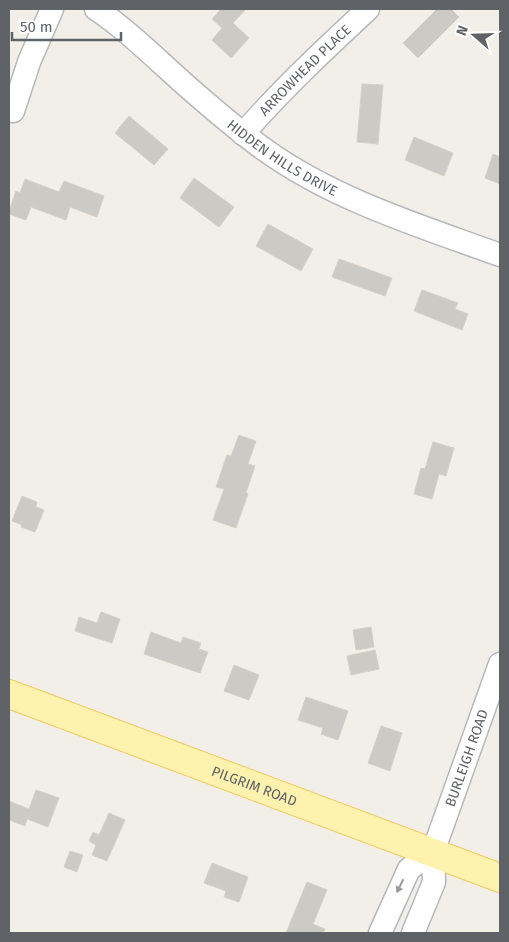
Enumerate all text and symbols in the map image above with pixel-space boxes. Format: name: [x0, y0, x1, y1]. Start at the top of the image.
scale bar: [12, 10, 121, 42]
north arrow: [449, 10, 499, 60]
text: 50 m: [20, 18, 53, 36]
street label: ARROWHEAD PLACE: [256, 21, 355, 119]
text: N: [453, 23, 472, 38]
street label: HIDDEN HILLS DRIVE: [223, 116, 340, 200]
street label: BURLEIGH ROAD: [442, 707, 492, 809]
street label: PILGRIM ROAD: [209, 763, 299, 810]
one-way arrow: [396, 879, 404, 893]

